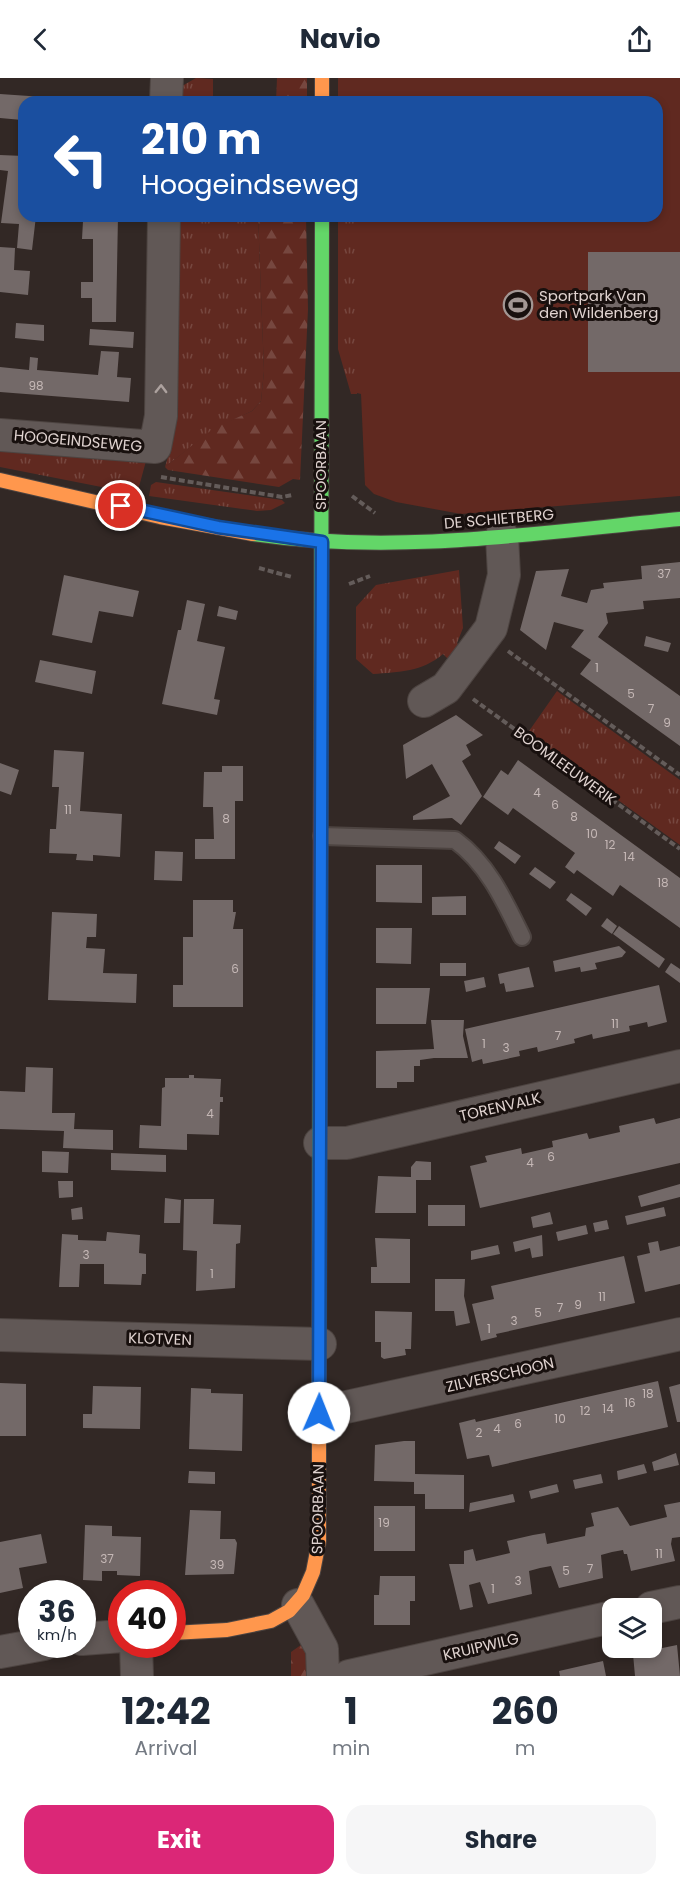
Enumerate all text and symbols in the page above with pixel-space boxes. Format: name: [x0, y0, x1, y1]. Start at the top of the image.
text: Navio: [300, 20, 380, 57]
icon: back: [24, 23, 57, 56]
icon: share: [623, 23, 656, 56]
text: 210 m: [141, 110, 262, 169]
icon: left: [42, 120, 120, 198]
text: Hoogeindseweg: [141, 166, 359, 203]
place label: Sportpark Van den Wildenberg: [539, 285, 658, 323]
sports icon: Sportpark Van den Wildenberg: [502, 289, 534, 321]
house number: 98: [28, 377, 44, 394]
one-way arrow: [155, 384, 168, 393]
street label: SPOORBAAN: [310, 420, 331, 510]
street label: HOOGEINDSEWEG: [13, 424, 143, 457]
pin: [95, 480, 146, 531]
icon: arrive: [104, 489, 137, 522]
street label: DE SCHIETBERG: [443, 503, 555, 534]
house number: 37: [657, 565, 671, 582]
house number: 1: [595, 659, 599, 676]
house number: 5: [627, 685, 635, 702]
house number: 7: [648, 700, 655, 717]
house number: 9: [663, 714, 671, 731]
street label: BOOMLEEUWERIK: [510, 721, 621, 810]
house number: 4: [533, 784, 541, 801]
house number: 6: [551, 796, 559, 813]
house number: 11: [64, 801, 72, 818]
house number: 8: [570, 808, 578, 825]
house number: 8: [222, 810, 230, 827]
house number: 10: [586, 825, 598, 842]
house number: 12: [605, 836, 615, 853]
house number: 14: [623, 848, 635, 865]
house number: 18: [657, 874, 669, 891]
house number: 6: [231, 960, 239, 977]
house number: 11: [611, 1015, 619, 1032]
house number: 7: [555, 1027, 562, 1044]
house number: 1: [482, 1035, 486, 1052]
house number: 3: [502, 1039, 510, 1056]
street label: TORENVALK: [457, 1087, 543, 1126]
house number: 4: [206, 1105, 214, 1122]
house number: 6: [547, 1148, 555, 1165]
house number: 4: [526, 1154, 534, 1171]
house number: 3: [82, 1246, 90, 1263]
house number: 1: [210, 1265, 214, 1282]
house number: 11: [598, 1288, 606, 1305]
house number: 9: [574, 1296, 582, 1313]
house number: 7: [557, 1299, 564, 1316]
house number: 5: [534, 1304, 542, 1321]
house number: 3: [510, 1312, 518, 1329]
house number: 1: [487, 1320, 491, 1337]
street label: KLOTVEN: [128, 1327, 192, 1350]
street label: ZILVERSCHOON: [444, 1352, 556, 1397]
position arrow: [287, 1381, 351, 1445]
house number: 18: [642, 1385, 654, 1402]
house number: 16: [624, 1394, 636, 1411]
house number: 14: [602, 1400, 614, 1417]
house number: 12: [580, 1402, 590, 1419]
house number: 10: [554, 1410, 566, 1427]
house number: 6: [514, 1415, 522, 1432]
house number: 4: [493, 1420, 501, 1437]
house number: 2: [476, 1424, 483, 1441]
street label: SPOORBAAN: [306, 1464, 329, 1554]
house number: 19: [378, 1514, 390, 1531]
house number: 11: [655, 1545, 663, 1562]
house number: 37: [100, 1550, 114, 1567]
house number: 39: [210, 1556, 224, 1573]
house number: 7: [587, 1560, 594, 1577]
house number: 5: [562, 1562, 570, 1579]
house number: 3: [514, 1572, 522, 1589]
speed limit sign: 40: [108, 1580, 186, 1658]
house number: 1: [491, 1580, 495, 1597]
text: 36: [38, 1590, 76, 1633]
map controls: [602, 1598, 662, 1658]
button: layers: [602, 1598, 662, 1658]
text: km/h: [37, 1624, 77, 1645]
street label: KRUIPWILG: [441, 1628, 521, 1665]
text: 12:42: [121, 1686, 211, 1737]
text: 1: [344, 1686, 358, 1737]
text: 260: [492, 1686, 559, 1737]
text: Arrival: [134, 1734, 197, 1762]
text: min: [332, 1734, 370, 1762]
text: m: [515, 1734, 535, 1762]
button: Exit: [24, 1805, 334, 1874]
button: Share: [346, 1805, 656, 1874]

